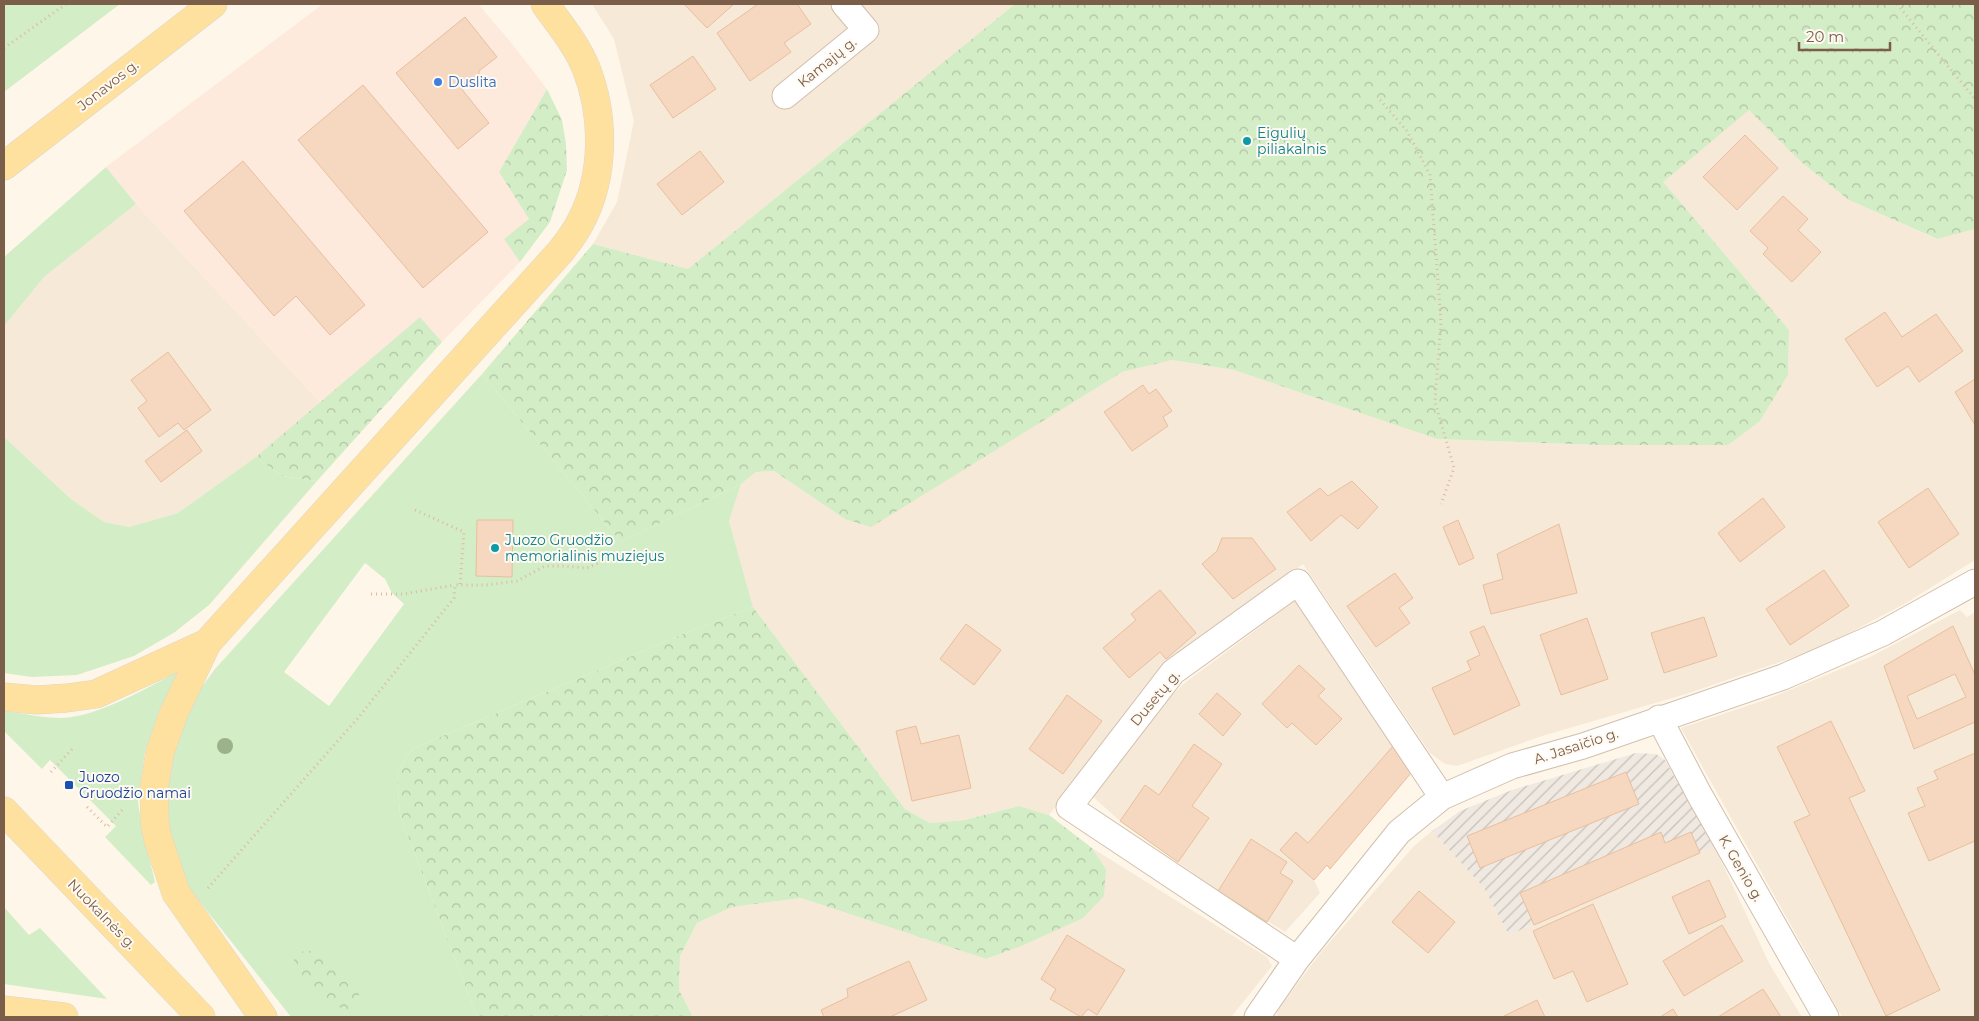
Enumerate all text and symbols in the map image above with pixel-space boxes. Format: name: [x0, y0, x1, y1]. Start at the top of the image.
scale bar: [1799, 20, 1890, 52]
text: 20 m: [1806, 27, 1844, 46]
street label: Kamajų g.: [794, 33, 860, 91]
street label: Jonavos g.: [73, 56, 142, 115]
place label: Duslita: [448, 73, 497, 91]
marker: Duslita: [432, 76, 444, 88]
place label: Eigulių piliakalnis: [1257, 124, 1327, 158]
marker: Eigulių piliakalnis: [1241, 135, 1253, 147]
place label: Juozo Gruodžio memorialinis muziejus: [504, 531, 665, 565]
marker: Juozo Gruodžio memorialinis muziejus: [489, 542, 501, 554]
street label: Dusetų g.: [1126, 666, 1184, 730]
street label: A. Jasaičio g.: [1531, 724, 1621, 768]
place label: Juozo Gruodžio namai: [78, 768, 191, 802]
marker: Juozo Gruodžio namai: [63, 779, 75, 791]
street label: K. Genio g.: [1715, 831, 1767, 905]
street label: Nuokalnės g.: [64, 875, 140, 953]

